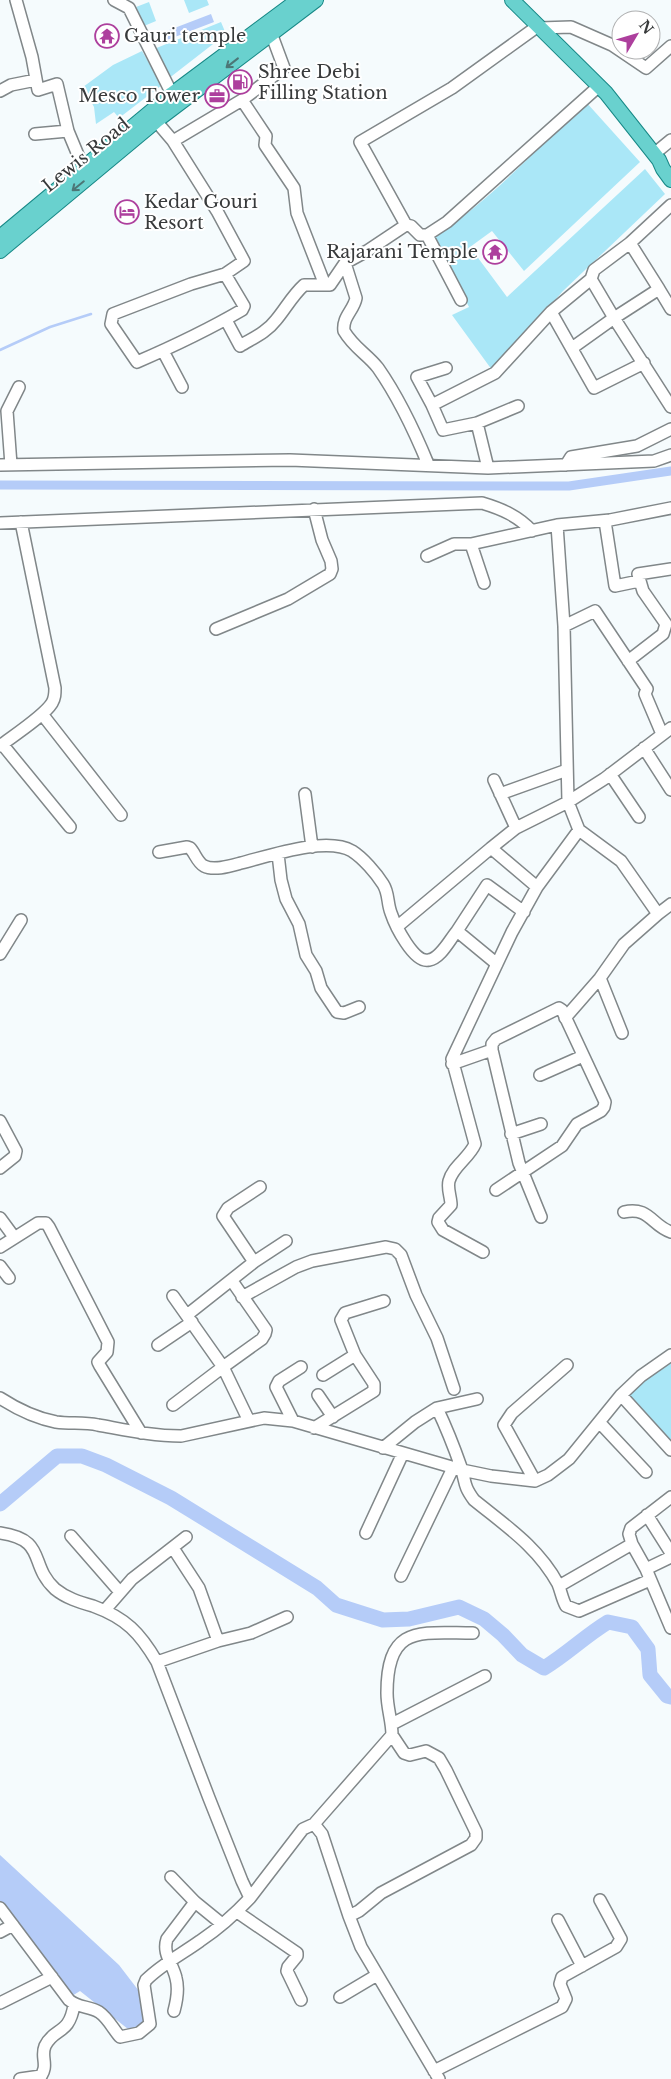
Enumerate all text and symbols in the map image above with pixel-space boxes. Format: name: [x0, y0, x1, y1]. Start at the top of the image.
north arrow: [611, 10, 661, 60]
text: N: [635, 16, 657, 38]
temple icon: Gauri temple: [94, 23, 120, 49]
place label: Gauri temple: [124, 25, 246, 47]
one-way arrow: [226, 57, 239, 68]
place label: Shree Debi Filling Station: [258, 61, 388, 104]
fuel station icon: Shree Debi Filling Station: [227, 69, 253, 95]
office icon: Mesco Tower: [204, 83, 230, 109]
place label: Mesco Tower: [79, 85, 200, 107]
street label: Lewis Road: [38, 113, 134, 197]
one-way arrow: [72, 181, 85, 192]
place label: Kedar Gouri Resort: [144, 191, 258, 234]
hotel icon: Kedar Gouri Resort: [114, 199, 140, 225]
temple icon: Rajarani Temple: [482, 239, 508, 265]
place label: Rajarani Temple: [326, 241, 478, 263]

